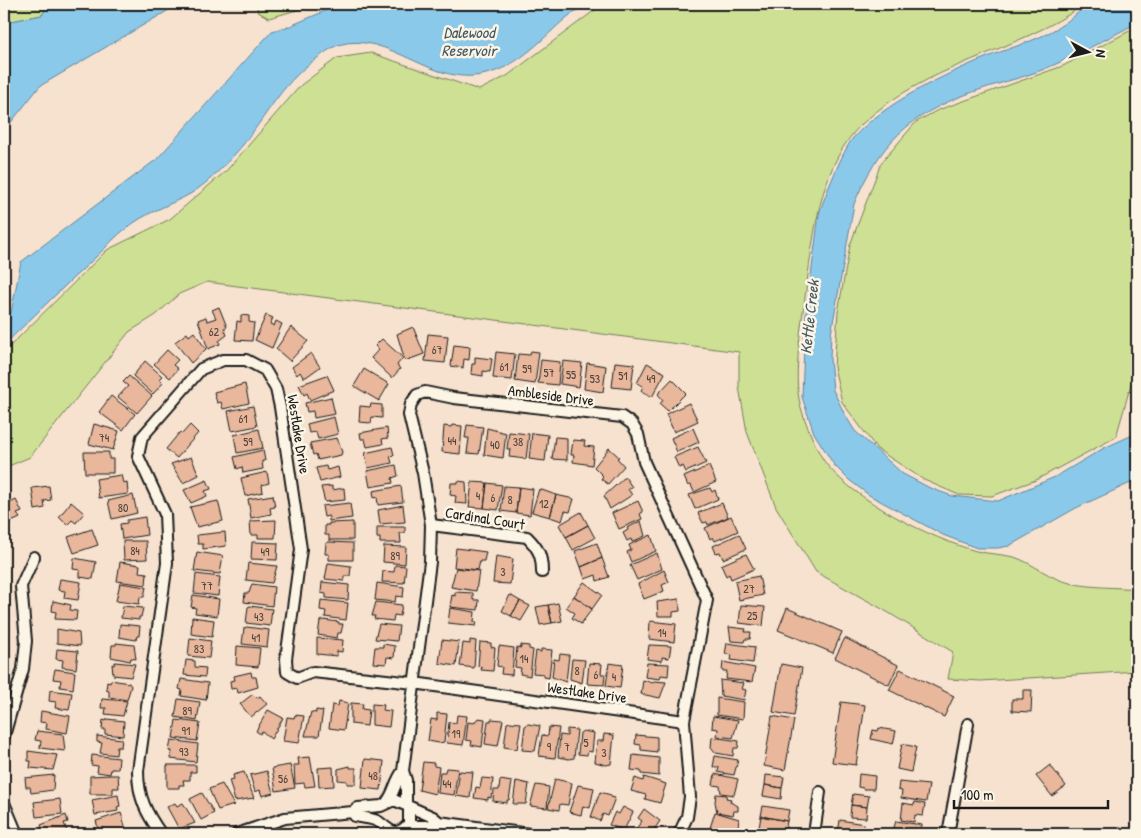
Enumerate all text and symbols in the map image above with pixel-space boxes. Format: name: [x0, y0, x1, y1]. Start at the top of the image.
water label: Dalewood Reservoir: [442, 21, 498, 61]
north arrow: [1064, 28, 1114, 78]
text: N: [1091, 49, 1111, 59]
water label: Kettle Creek: [794, 278, 824, 355]
house number: 62: [209, 323, 220, 340]
house number: 67: [432, 341, 442, 358]
house number: 61: [499, 358, 509, 375]
house number: 59: [522, 360, 532, 377]
house number: 57: [543, 364, 555, 381]
house number: 55: [566, 366, 576, 383]
house number: 51: [618, 367, 628, 384]
house number: 53: [590, 370, 600, 387]
house number: 49: [647, 370, 656, 387]
street label: Ambleside Drive: [507, 379, 595, 411]
street label: Westlake Drive: [282, 393, 316, 475]
house number: 61: [238, 410, 248, 427]
house number: 74: [99, 429, 110, 446]
house number: 44: [447, 432, 457, 449]
house number: 59: [243, 433, 253, 450]
house number: 38: [513, 433, 523, 450]
house number: 40: [490, 436, 500, 453]
house number: 4: [476, 487, 481, 504]
house number: 6: [491, 489, 496, 506]
house number: 8: [507, 491, 513, 508]
house number: 12: [539, 495, 549, 512]
house number: 80: [118, 499, 128, 516]
street label: Cardinal Court: [444, 501, 527, 535]
house number: 84: [130, 542, 140, 559]
house number: 49: [261, 543, 270, 560]
house number: 89: [390, 547, 400, 564]
house number: 3: [500, 563, 506, 580]
house number: 77: [201, 577, 213, 594]
house number: 27: [743, 580, 755, 597]
house number: 25: [747, 607, 757, 624]
house number: 43: [254, 608, 264, 625]
house number: 14: [658, 624, 667, 641]
house number: 41: [252, 629, 260, 646]
house number: 83: [194, 640, 204, 657]
house number: 14: [520, 650, 529, 667]
house number: 8: [574, 662, 580, 679]
house number: 6: [594, 666, 599, 683]
house number: 4: [612, 668, 617, 685]
street label: Westlake Drive: [546, 676, 628, 708]
house number: 89: [182, 702, 192, 719]
house number: 91: [182, 722, 190, 739]
house number: 19: [452, 725, 461, 742]
house number: 5: [583, 734, 589, 751]
house number: 9: [547, 738, 552, 755]
house number: 7: [564, 738, 570, 755]
house number: 93: [179, 743, 189, 760]
house number: 3: [601, 744, 607, 761]
house number: 48: [368, 767, 378, 784]
house number: 56: [278, 770, 288, 787]
house number: 44: [442, 775, 452, 792]
scale bar: [954, 778, 1107, 810]
text: 100 m: [961, 784, 994, 805]

